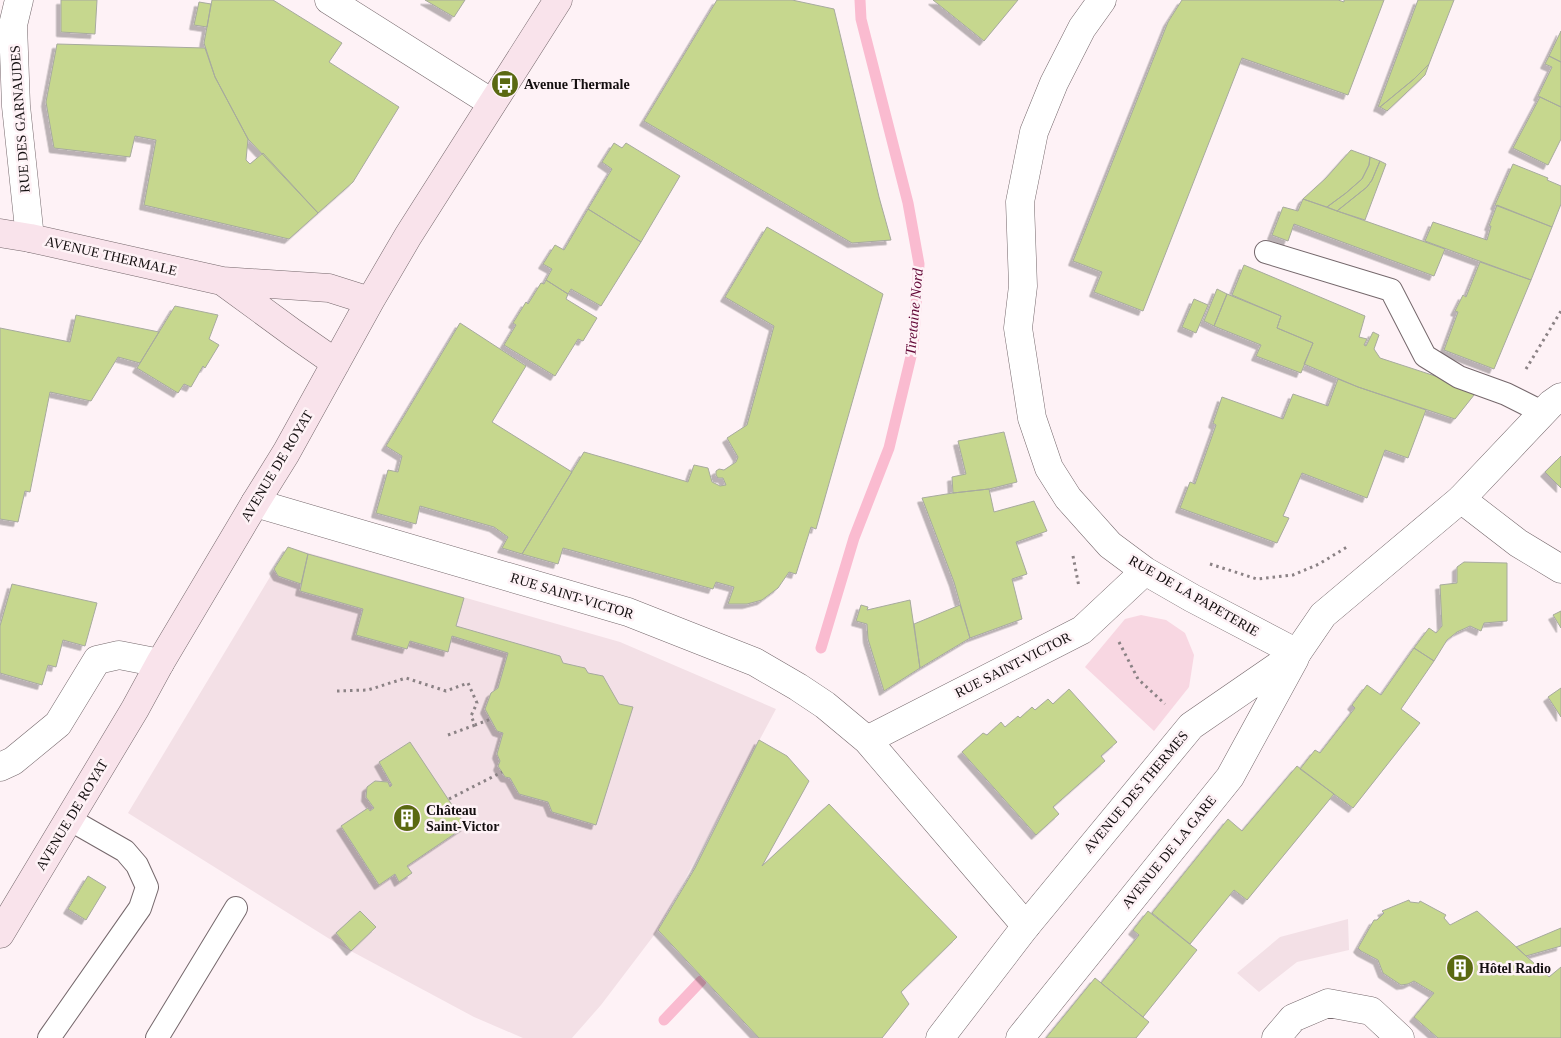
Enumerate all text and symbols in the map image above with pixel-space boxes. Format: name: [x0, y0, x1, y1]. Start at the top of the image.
street label: RUE DES GARNAUDES: [7, 45, 33, 193]
bus stop icon: Avenue Thermale: [490, 69, 520, 99]
place label: Avenue Thermale: [524, 77, 630, 92]
street label: AVENUE THERMALE: [43, 233, 179, 279]
water label: Tiretaine Nord: [902, 267, 926, 356]
street label: AVENUE DE ROYAT: [238, 408, 316, 524]
street label: RUE DE LA PAPETERIE: [1126, 553, 1262, 639]
street label: RUE SAINT-VICTOR: [509, 570, 636, 622]
street label: RUE SAINT-VICTOR: [953, 629, 1074, 701]
street label: AVENUE DES THERMES: [1081, 728, 1191, 856]
street label: AVENUE DE ROYAT: [33, 757, 111, 873]
street label: AVENUE DE LA GARE: [1119, 793, 1219, 911]
building icon: Château Saint-Victor: [392, 803, 422, 833]
place label: Château Saint-Victor: [426, 803, 499, 834]
building icon: Hôtel Radio: [1445, 953, 1475, 983]
place label: Hôtel Radio: [1479, 961, 1551, 976]

